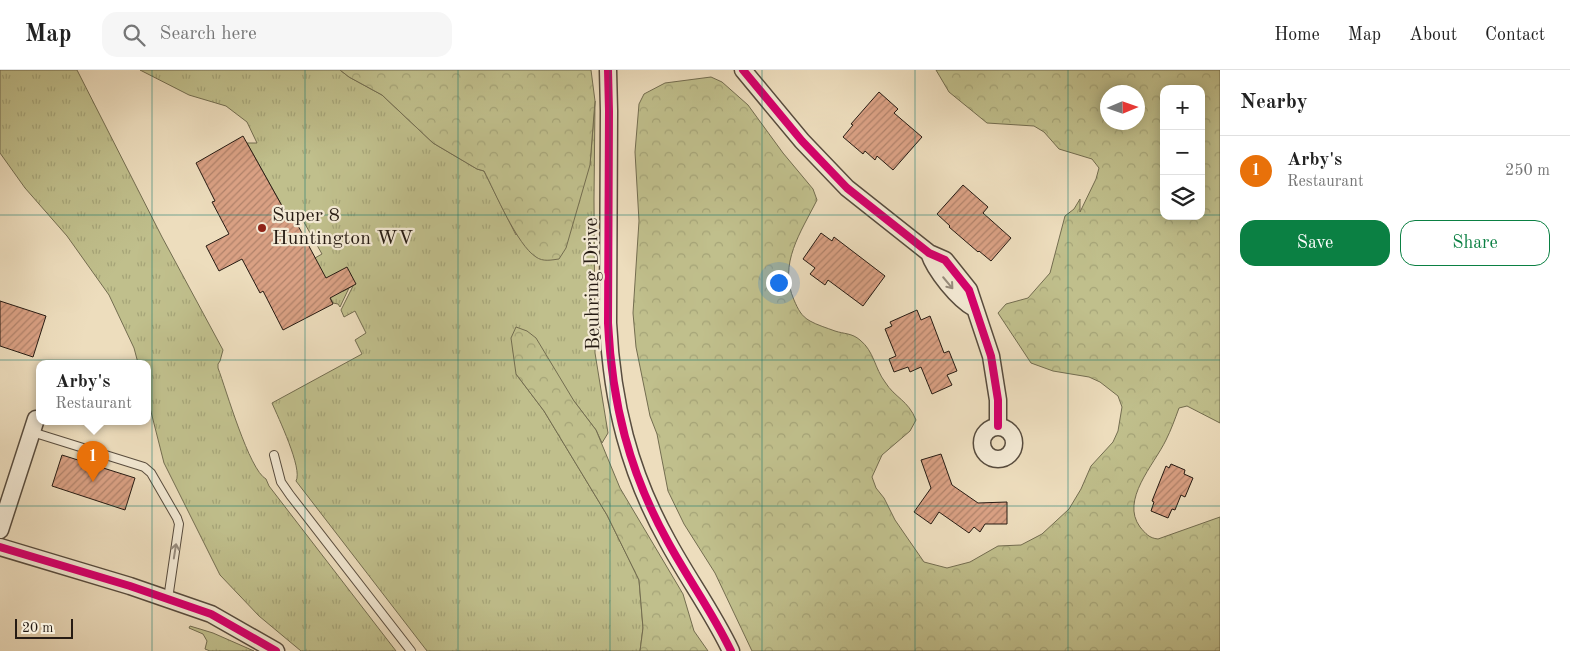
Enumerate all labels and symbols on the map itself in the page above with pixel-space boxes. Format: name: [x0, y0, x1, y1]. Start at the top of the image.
north arrow: [1100, 85, 1145, 130]
place label: Super 8 Huntington WV: [272, 206, 413, 249]
street label: Beuhring Drive: [582, 217, 604, 351]
marker: Super 8 Huntington WV: [256, 222, 268, 234]
your location: [766, 270, 792, 296]
one-way arrow: [943, 277, 954, 290]
pin: 1: [77, 441, 109, 482]
one-way arrow: [171, 543, 181, 559]
scale bar: [15, 616, 72, 639]

